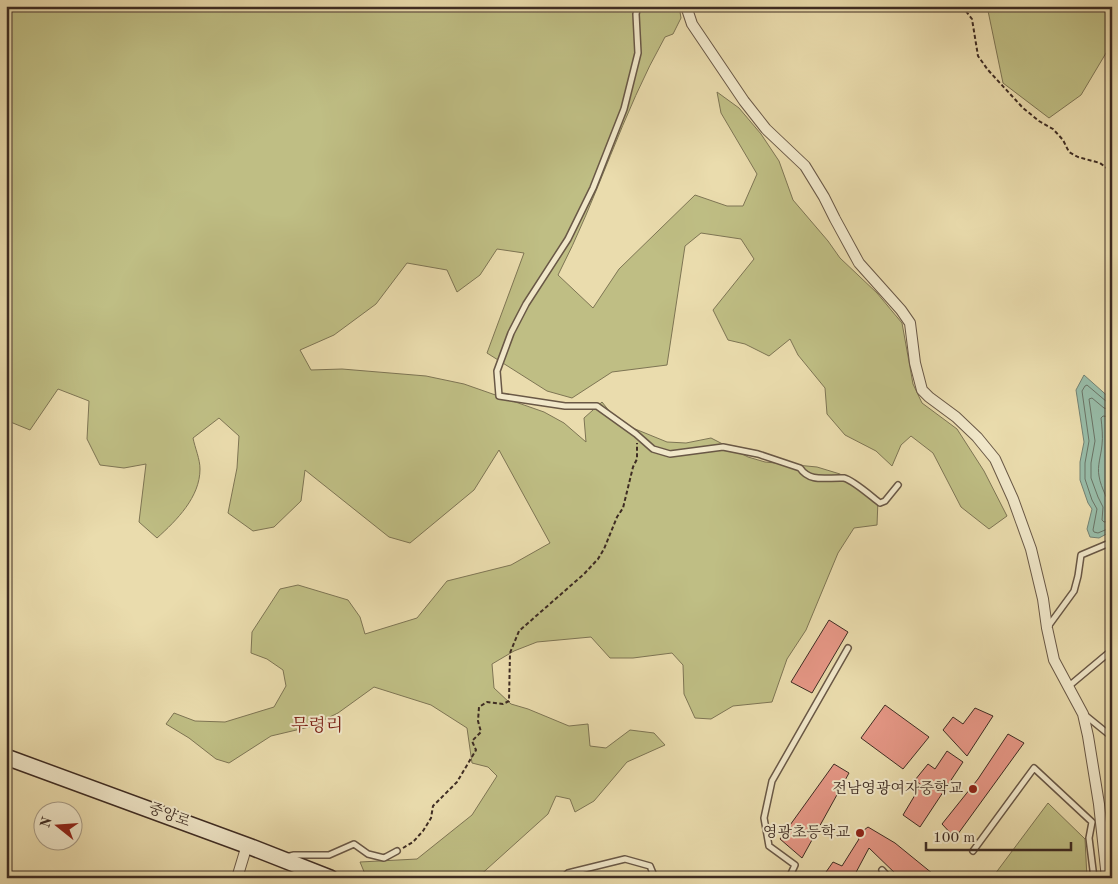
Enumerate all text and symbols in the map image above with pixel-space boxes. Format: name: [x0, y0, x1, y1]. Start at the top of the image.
district label: 무령리: [291, 716, 343, 735]
place label: 전남영광여자중학교: [833, 780, 963, 797]
marker: 전남영광여자중학교: [967, 783, 979, 795]
street label: 중앙로: [146, 800, 193, 831]
north arrow: [32, 802, 82, 852]
text: N: [38, 815, 55, 830]
scale bar: [926, 819, 1070, 851]
place label: 영광초등학교: [763, 824, 850, 841]
marker: 영광초등학교: [854, 827, 866, 839]
text: 100 m: [933, 831, 975, 846]

